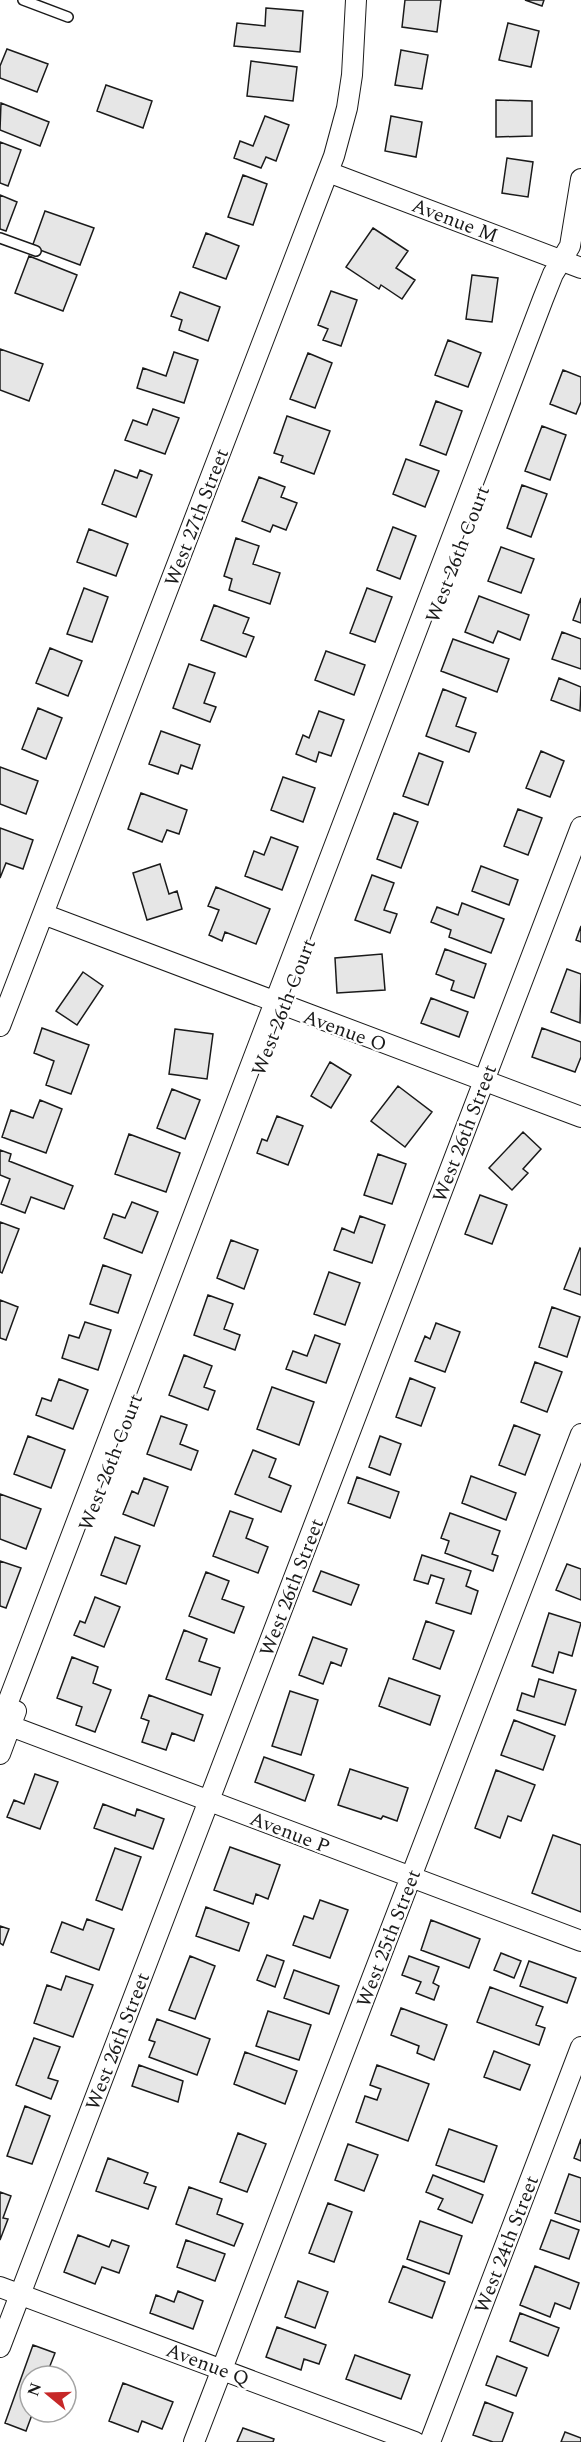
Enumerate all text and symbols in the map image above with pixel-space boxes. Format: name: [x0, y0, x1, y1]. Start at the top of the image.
street label: Avenue M: [407, 191, 502, 251]
street label: West 27th Street: [157, 444, 237, 591]
street label: West 26th Court: [418, 481, 498, 627]
street label: West 26th Court: [244, 934, 324, 1080]
street label: Avenue O: [299, 1002, 391, 1060]
street label: West 26th Street: [425, 1060, 505, 1207]
street label: West 26th Court: [71, 1389, 151, 1535]
street label: West 26th Street: [252, 1514, 332, 1661]
street label: Avenue P: [245, 1804, 334, 1862]
street label: West 25th Street: [349, 1865, 429, 2012]
street label: West 26th Street: [78, 1968, 158, 2115]
street label: West 24th Street: [467, 2171, 547, 2318]
street label: Avenue Q: [162, 2335, 254, 2395]
north arrow: [18, 2364, 78, 2424]
text: N: [21, 2379, 48, 2400]

